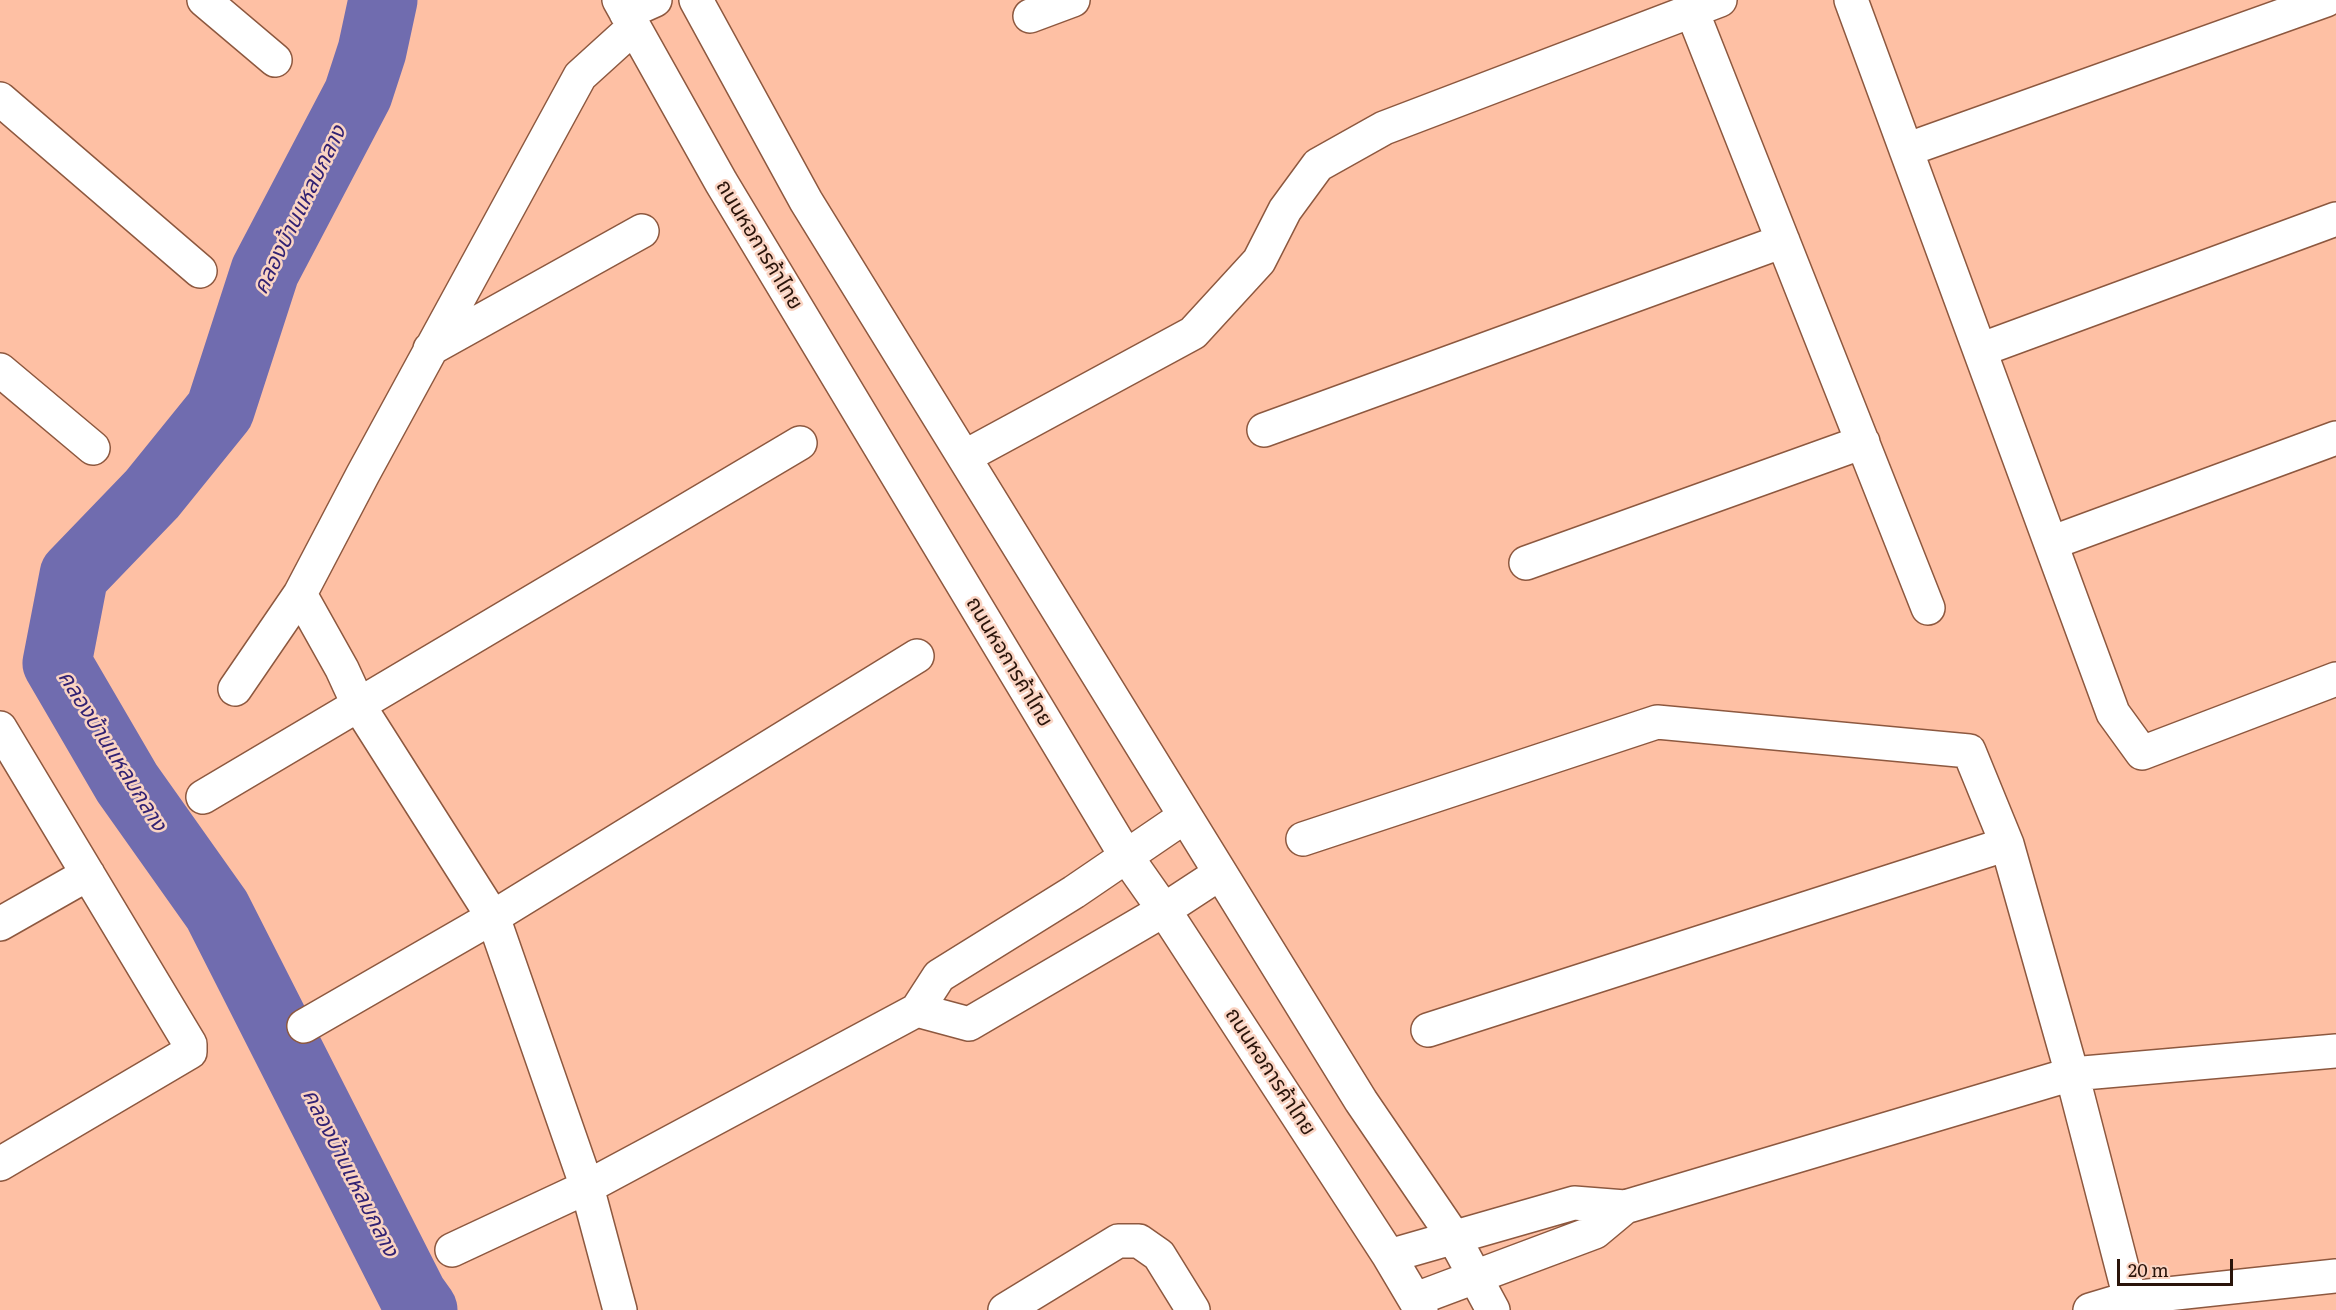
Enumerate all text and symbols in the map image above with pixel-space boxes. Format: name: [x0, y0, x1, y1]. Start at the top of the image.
water label: คลองบ้านแหลมกลาง: [248, 121, 352, 299]
street label: ถนนหอการค้าไทย: [710, 175, 808, 315]
street label: ถนนหอการค้าไทย: [960, 592, 1058, 732]
water label: คลองบ้านแหลมกลาง: [52, 666, 172, 836]
street label: ถนนหอการค้าไทย: [1219, 1003, 1321, 1141]
water label: คลองบ้านแหลมกลาง: [296, 1085, 404, 1261]
scale bar: [2120, 1247, 2236, 1285]
text: 20 m: [2128, 1256, 2169, 1283]

